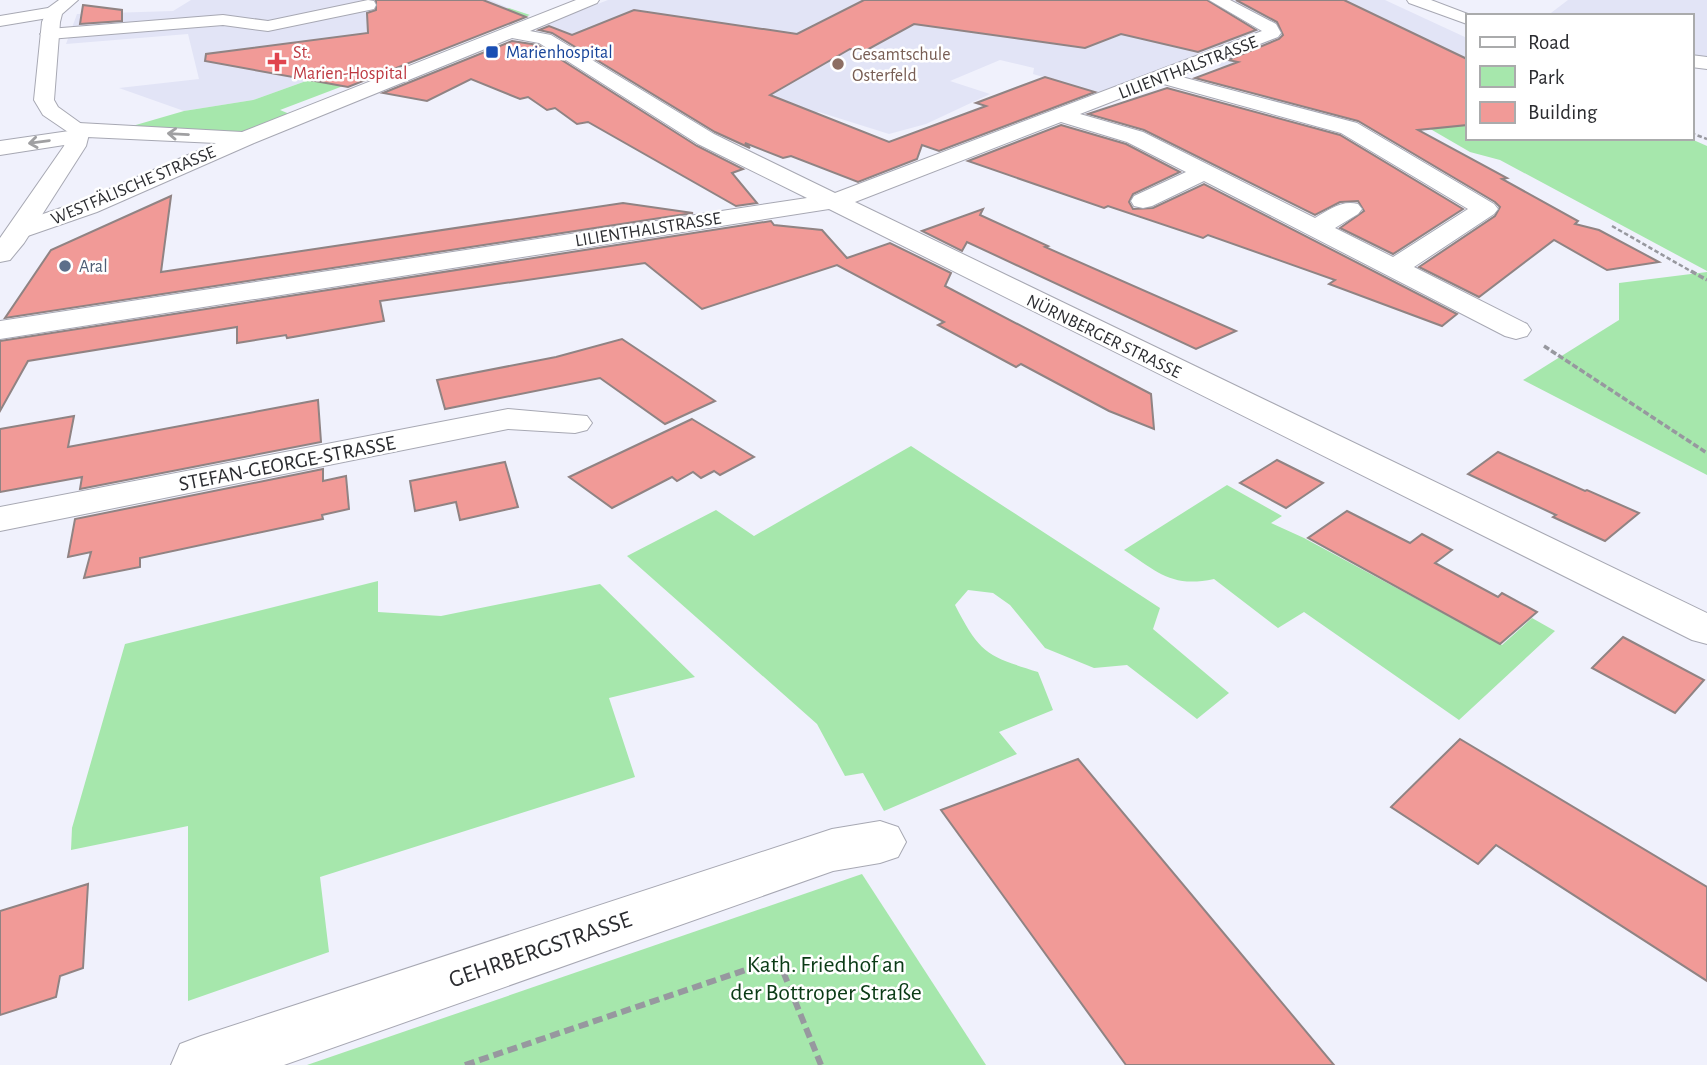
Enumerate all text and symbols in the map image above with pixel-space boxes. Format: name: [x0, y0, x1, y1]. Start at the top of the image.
legend: [1466, 14, 1693, 140]
text: Road: [1528, 32, 1570, 53]
street label: LILIENTHALSTRASSE: [1116, 33, 1261, 103]
place label: St. Marien-Hospital: [293, 44, 407, 83]
marker: Marienhospital: [484, 44, 500, 60]
place label: Marienhospital: [506, 44, 613, 62]
place label: Gesamtschule Osterfeld: [852, 46, 951, 85]
marker: St. Marien-Hospital: [267, 52, 287, 72]
marker: Gesamtschule Osterfeld: [830, 56, 846, 72]
text: Park: [1528, 67, 1565, 88]
text: Building: [1528, 102, 1598, 123]
one-way arrow: [167, 127, 190, 140]
one-way arrow: [28, 136, 51, 149]
street label: WESTFÄLISCHE STRASSE: [48, 141, 219, 229]
street label: LILIENTHALSTRASSE: [574, 210, 723, 250]
marker: Aral: [57, 258, 73, 274]
place label: Aral: [79, 258, 108, 276]
street label: NÜRNBERGER STRASSE: [1023, 290, 1185, 382]
street label: STEFAN-GEORGE-STRASSE: [177, 432, 397, 495]
street label: GEHRBERGSTRASSE: [446, 907, 635, 993]
park label: Kath. Friedhof an der Bottroper Straße: [730, 953, 922, 1005]

